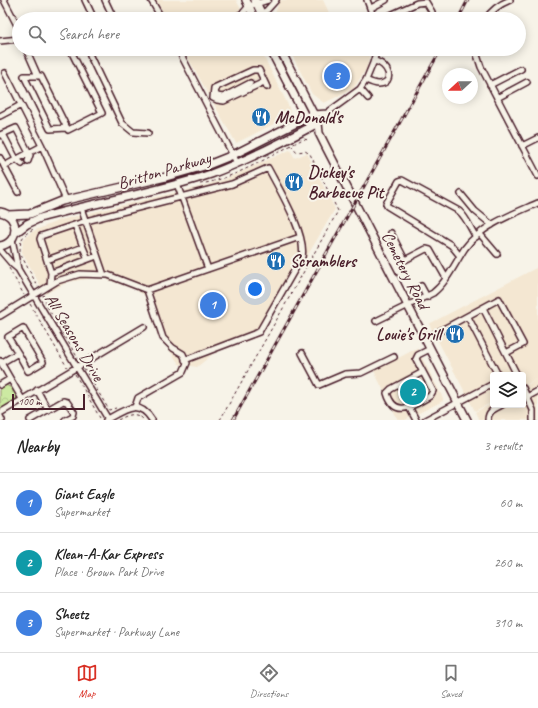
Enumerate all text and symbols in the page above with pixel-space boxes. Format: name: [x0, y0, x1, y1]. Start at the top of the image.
search box: [12, 12, 526, 56]
icon: search: [26, 23, 48, 45]
text: Search here: [58, 25, 119, 44]
pin: 3: [324, 61, 350, 91]
north arrow: [442, 68, 478, 104]
restaurant icon: McDonald's: [250, 106, 272, 128]
place label: McDonald's: [275, 107, 344, 128]
street label: Britton Parkway: [115, 147, 214, 194]
place label: Dickey's Barbecue Pit: [308, 162, 386, 203]
restaurant icon: Dickey's Barbecue Pit: [283, 171, 305, 193]
street label: Cemetery Road: [377, 228, 436, 315]
restaurant icon: Scramblers: [265, 250, 287, 272]
place label: Scramblers: [290, 251, 358, 272]
your location: [245, 279, 265, 299]
street label: All Seasons Drive: [40, 290, 110, 386]
pin: 1: [200, 290, 226, 320]
restaurant icon: Louie's Grill: [444, 323, 466, 345]
place label: Louie's Grill: [376, 324, 445, 345]
map controls: [490, 372, 526, 408]
button: layers: [490, 372, 526, 408]
pin: 2: [400, 377, 426, 407]
scale bar: [12, 392, 85, 411]
text: 100 m: [18, 394, 42, 408]
text: Nearby: [16, 436, 59, 457]
text: 3 results: [484, 438, 522, 454]
text: Giant Eagle: [54, 485, 114, 504]
text: 1: [26, 495, 32, 511]
text: 60 m: [500, 495, 522, 511]
text: Supermarket: [54, 504, 109, 520]
text: Klean-A-Kar Express: [54, 545, 162, 564]
text: 2: [26, 555, 32, 571]
text: 260 m: [494, 555, 522, 571]
text: Place · Brown Park Drive: [54, 564, 164, 580]
text: Sheetz: [54, 605, 89, 624]
text: 3: [26, 615, 32, 631]
text: 310 m: [494, 615, 522, 631]
text: Supermarket · Parkway Lane: [54, 624, 179, 640]
tab: Map: [76, 662, 98, 700]
tab: Directions: [250, 662, 288, 700]
tab: Saved: [440, 662, 462, 700]

